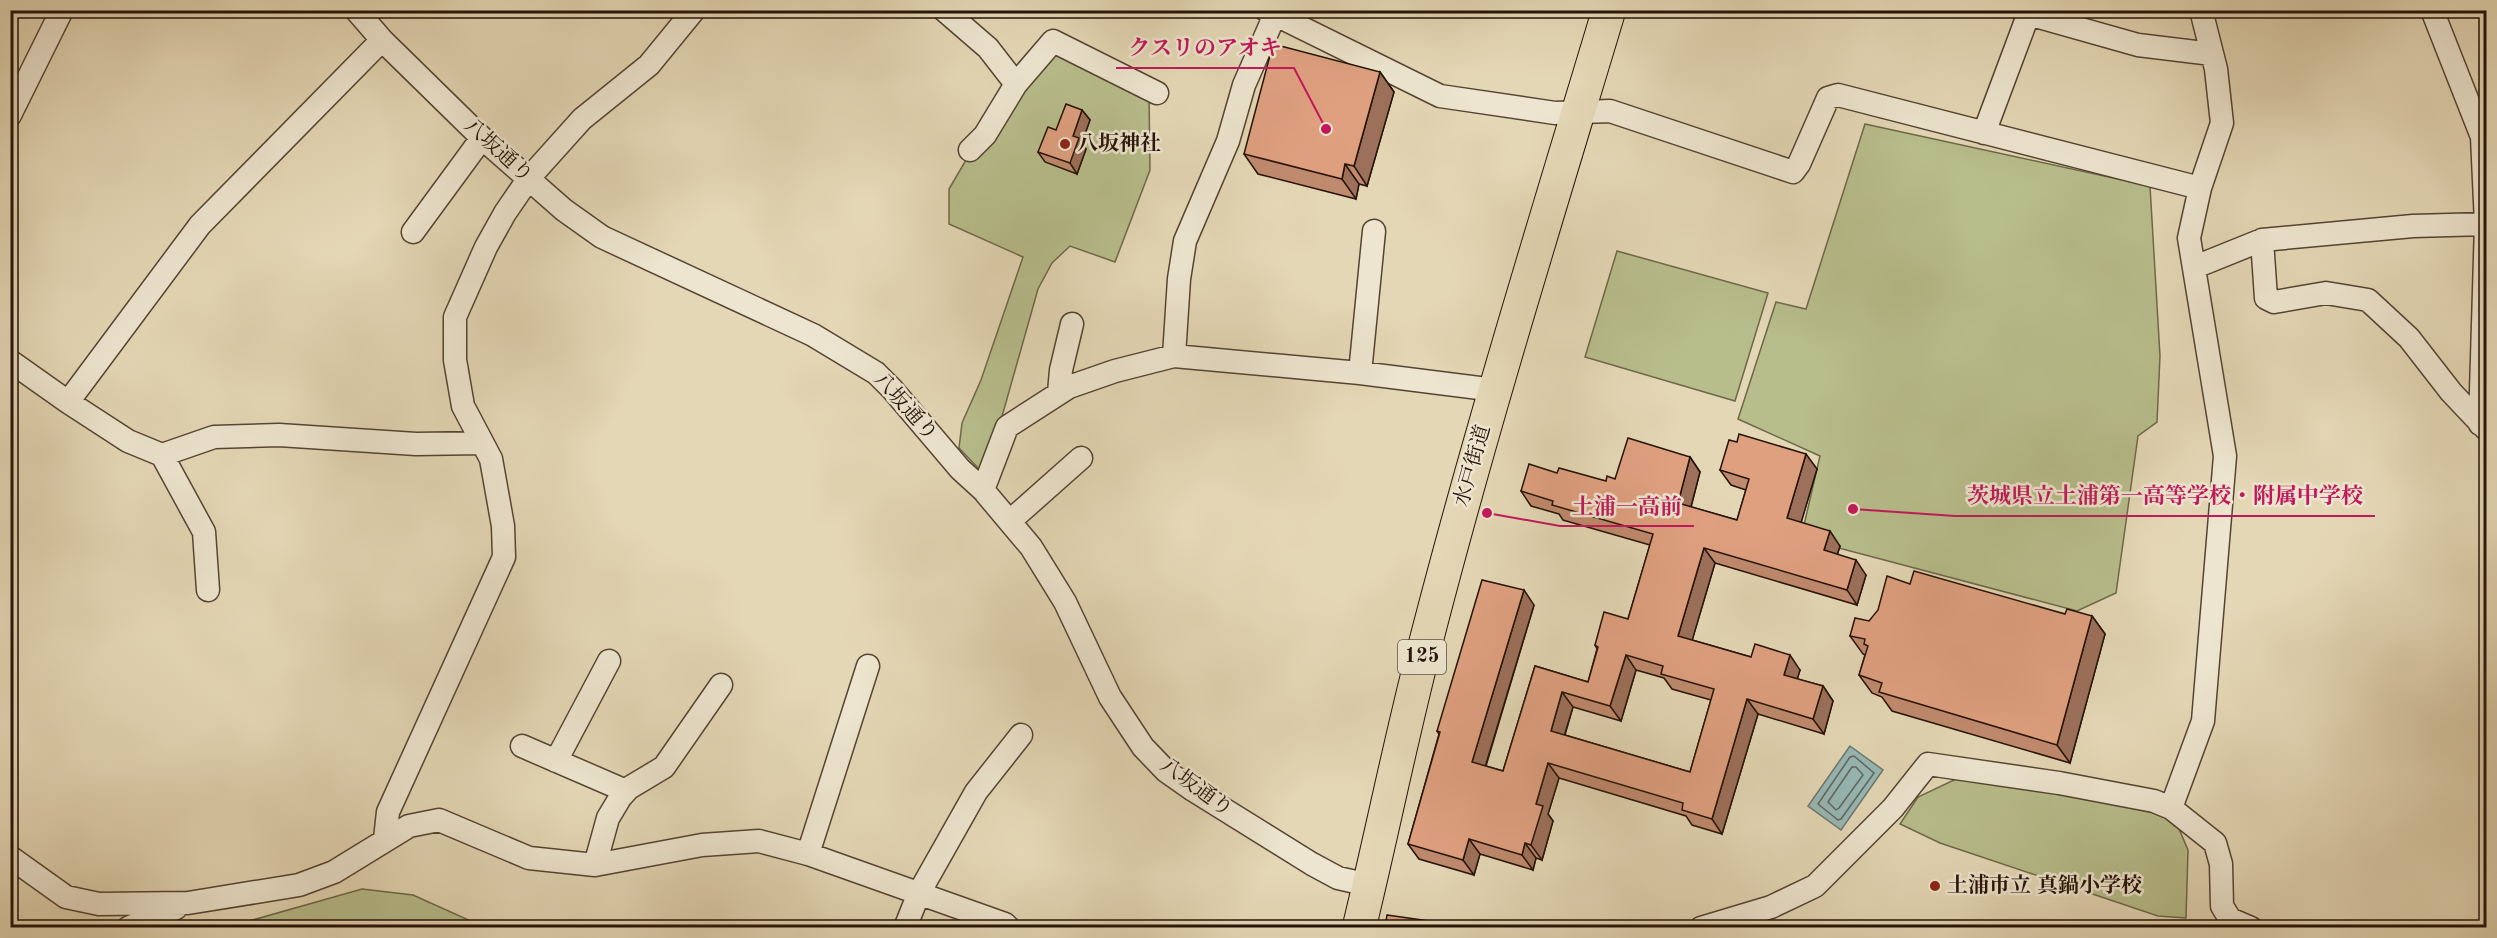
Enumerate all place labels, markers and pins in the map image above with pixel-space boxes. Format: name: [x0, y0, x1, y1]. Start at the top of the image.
callout: クスリのアオキ: [1116, 28, 1294, 68]
place label: 八坂神社: [1077, 132, 1161, 155]
marker: 八坂神社: [1058, 137, 1072, 151]
callout: 茨城県立土浦第一高等学校・附属中学校: [1955, 476, 2375, 516]
callout: 土浦一高前: [1560, 486, 1694, 526]
place label: 土浦市立 真鍋小学校: [1947, 873, 2142, 897]
marker: 土浦市立 真鍋小学校: [1928, 879, 1942, 893]

